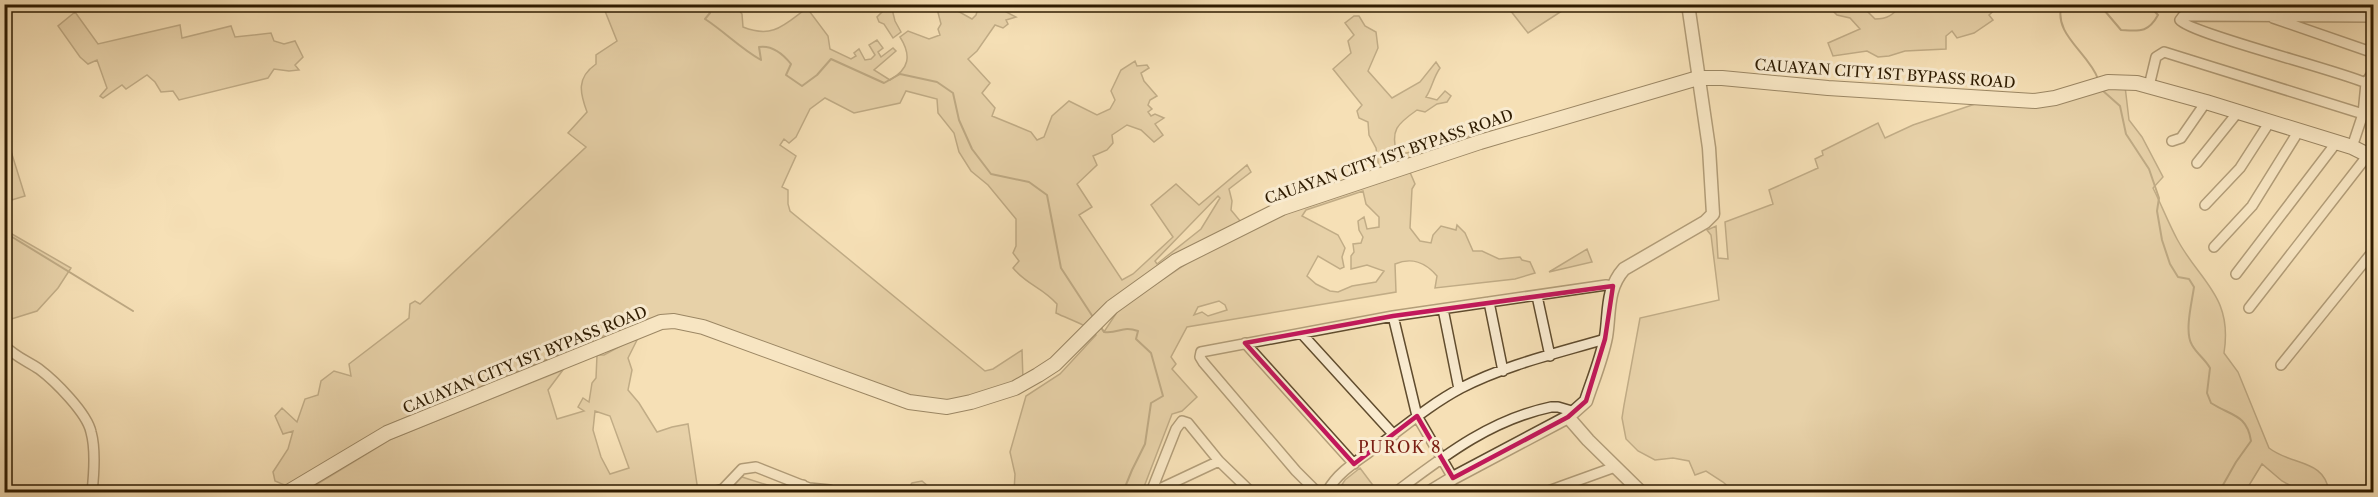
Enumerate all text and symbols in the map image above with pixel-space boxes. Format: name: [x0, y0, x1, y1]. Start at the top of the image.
street label: CAUAYAN CITY 1ST BYPASS ROAD: [1754, 55, 2016, 92]
street label: CAUAYAN CITY 1ST BYPASS ROAD: [1262, 105, 1516, 208]
street label: CAUAYAN CITY 1ST BYPASS ROAD: [400, 302, 650, 417]
district label: PUROK 8: [1358, 437, 1442, 457]

